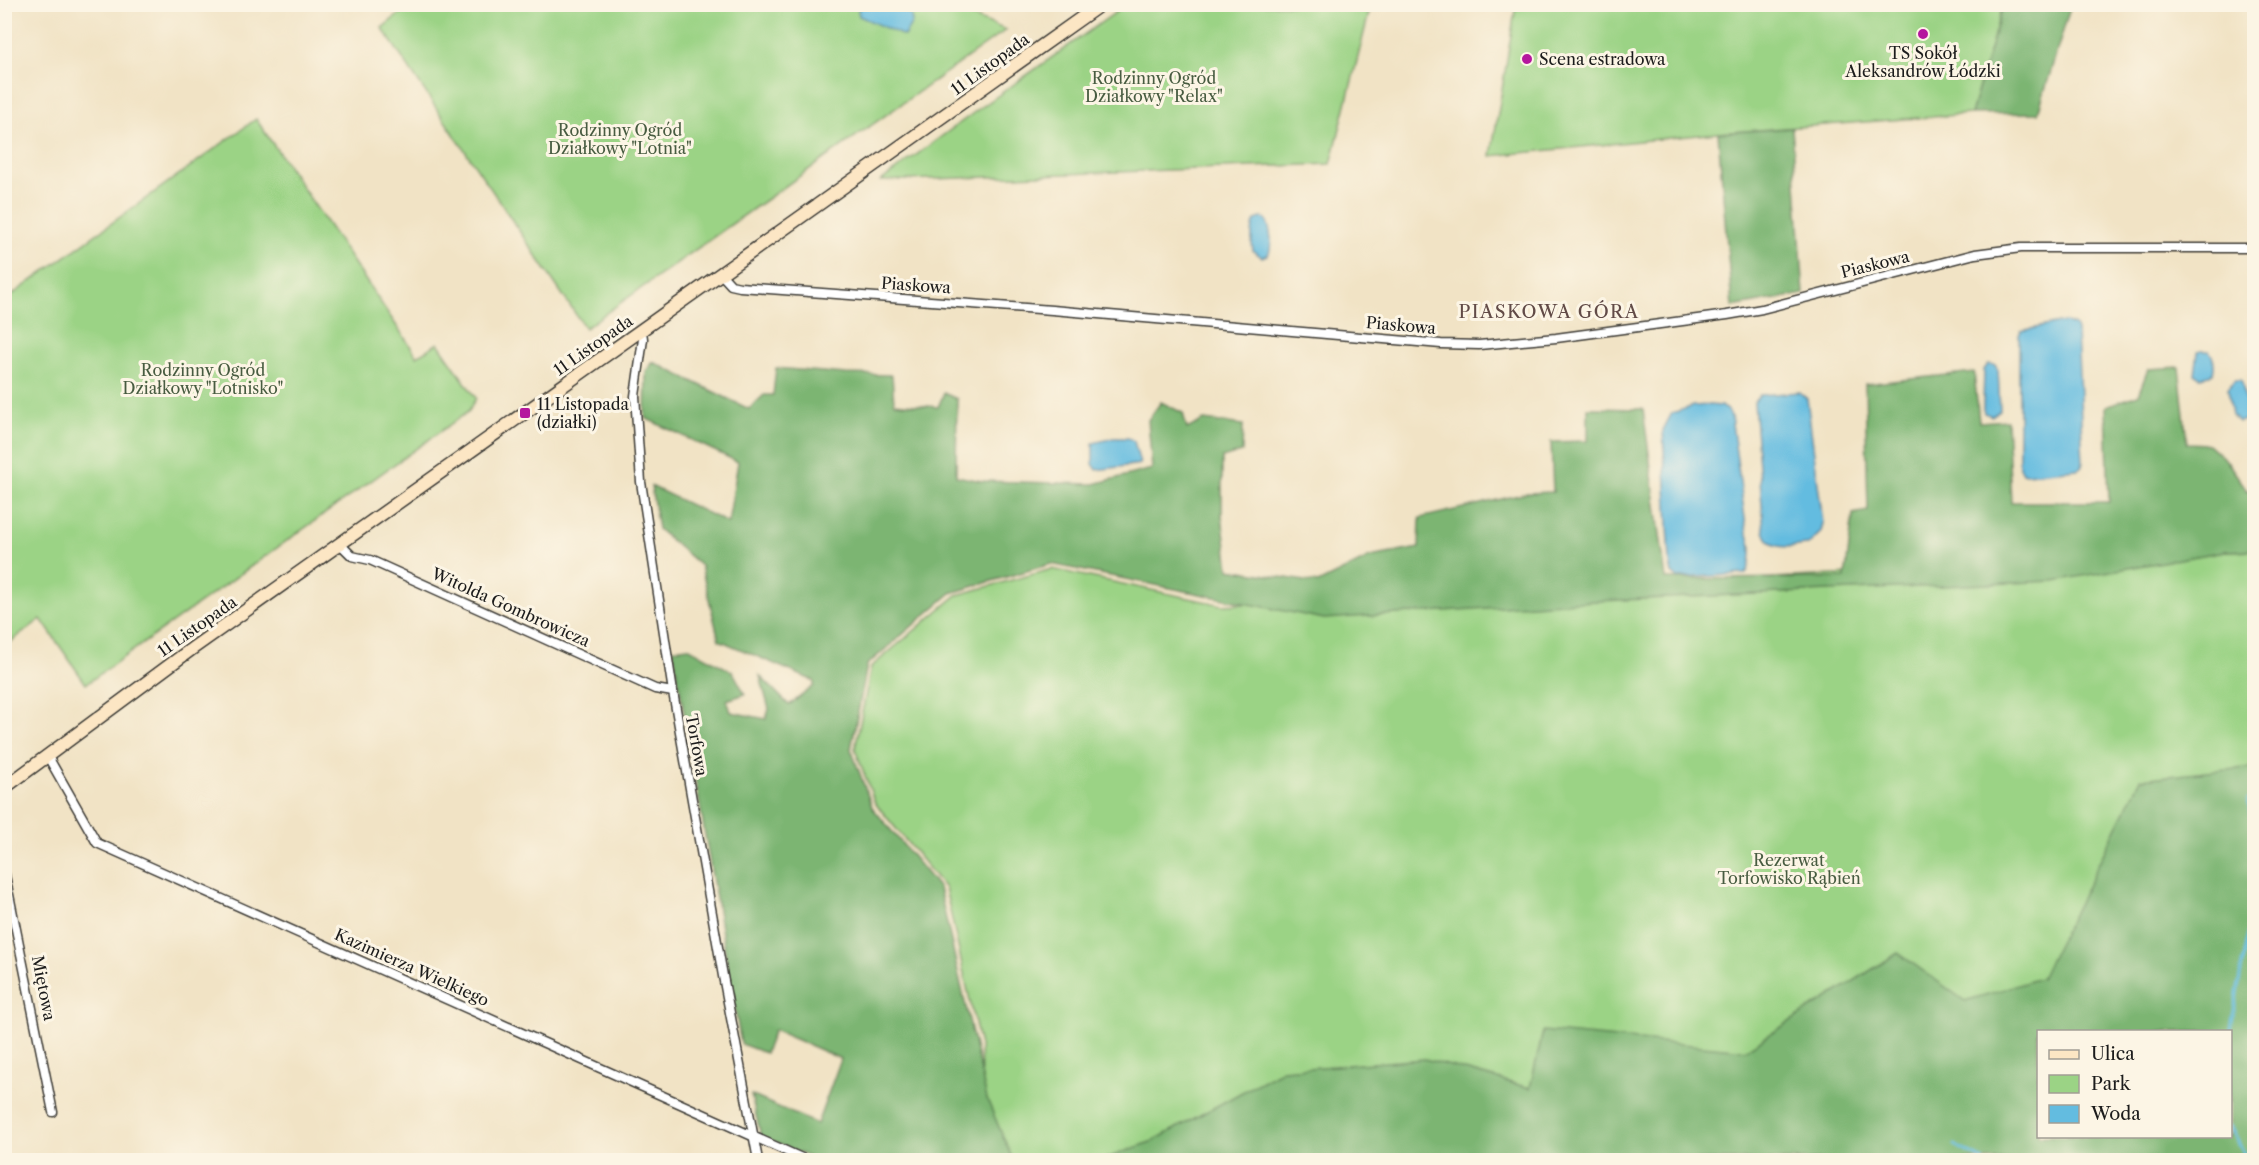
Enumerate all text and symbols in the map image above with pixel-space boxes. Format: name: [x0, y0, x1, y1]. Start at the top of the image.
marker: TS Sokół Aleksandrów Łódzki: [1916, 27, 1930, 41]
street label: 11 Listopada: [947, 29, 1033, 99]
place label: TS Sokół Aleksandrów Łódzki: [1844, 43, 2001, 81]
place label: Scena estradowa: [1539, 49, 1666, 69]
marker: Scena estradowa: [1520, 52, 1534, 66]
park label: Rodzinny Ogród Działkowy "Relax": [1085, 68, 1223, 106]
park label: Rodzinny Ogród Działkowy "Lotnia": [548, 120, 692, 158]
street label: Piaskowa: [1839, 246, 1912, 282]
street label: Piaskowa: [880, 273, 952, 297]
district label: PIASKOWA GÓRA: [1458, 300, 1640, 323]
street label: 11 Listopada: [550, 310, 637, 380]
street label: Piaskowa: [1365, 312, 1437, 338]
park label: Rodzinny Ogród Działkowy "Lotnisko": [123, 360, 283, 398]
place label: 11 Listopada (działki): [537, 394, 629, 432]
marker: 11 Listopada (działki): [518, 406, 532, 420]
street label: Witolda Gombrowicza: [428, 563, 594, 651]
street label: 11 Listopada: [154, 591, 241, 661]
street label: Torfowa: [682, 712, 712, 778]
park label: Rezerwat Torfowisko Rąbień: [1717, 850, 1861, 888]
street label: Kazimierza Wielkiego: [332, 924, 493, 1010]
street label: Miętowa: [28, 954, 60, 1023]
legend: [2037, 1030, 2232, 1138]
text: Ulica: [2091, 1043, 2135, 1065]
text: Park: [2091, 1073, 2132, 1095]
text: Woda: [2090, 1103, 2141, 1125]

